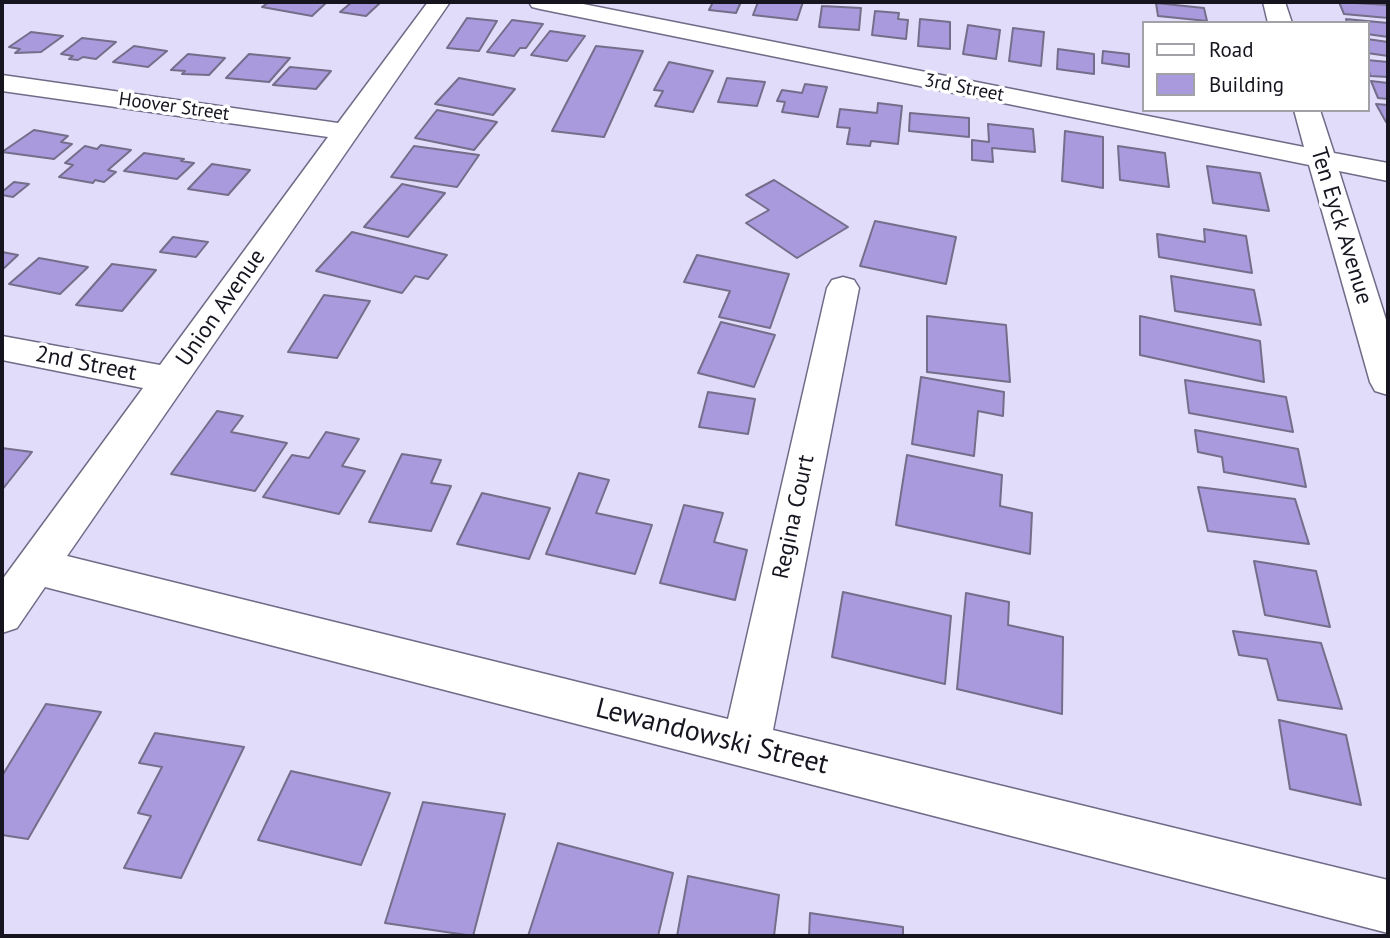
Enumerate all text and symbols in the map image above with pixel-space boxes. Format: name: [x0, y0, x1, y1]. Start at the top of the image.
legend: [1142, 21, 1369, 112]
text: Road: [1209, 36, 1253, 63]
street label: 3rd Street: [922, 69, 1006, 107]
text: Building: [1209, 71, 1284, 98]
street label: Hoover Street: [117, 88, 231, 126]
street label: Ten Eyck Avenue: [1304, 144, 1378, 308]
street label: Union Avenue: [171, 244, 271, 372]
street label: 2nd Street: [33, 341, 139, 387]
street label: Regina Court: [767, 452, 821, 582]
street label: Lewandowski Street: [592, 692, 832, 782]

